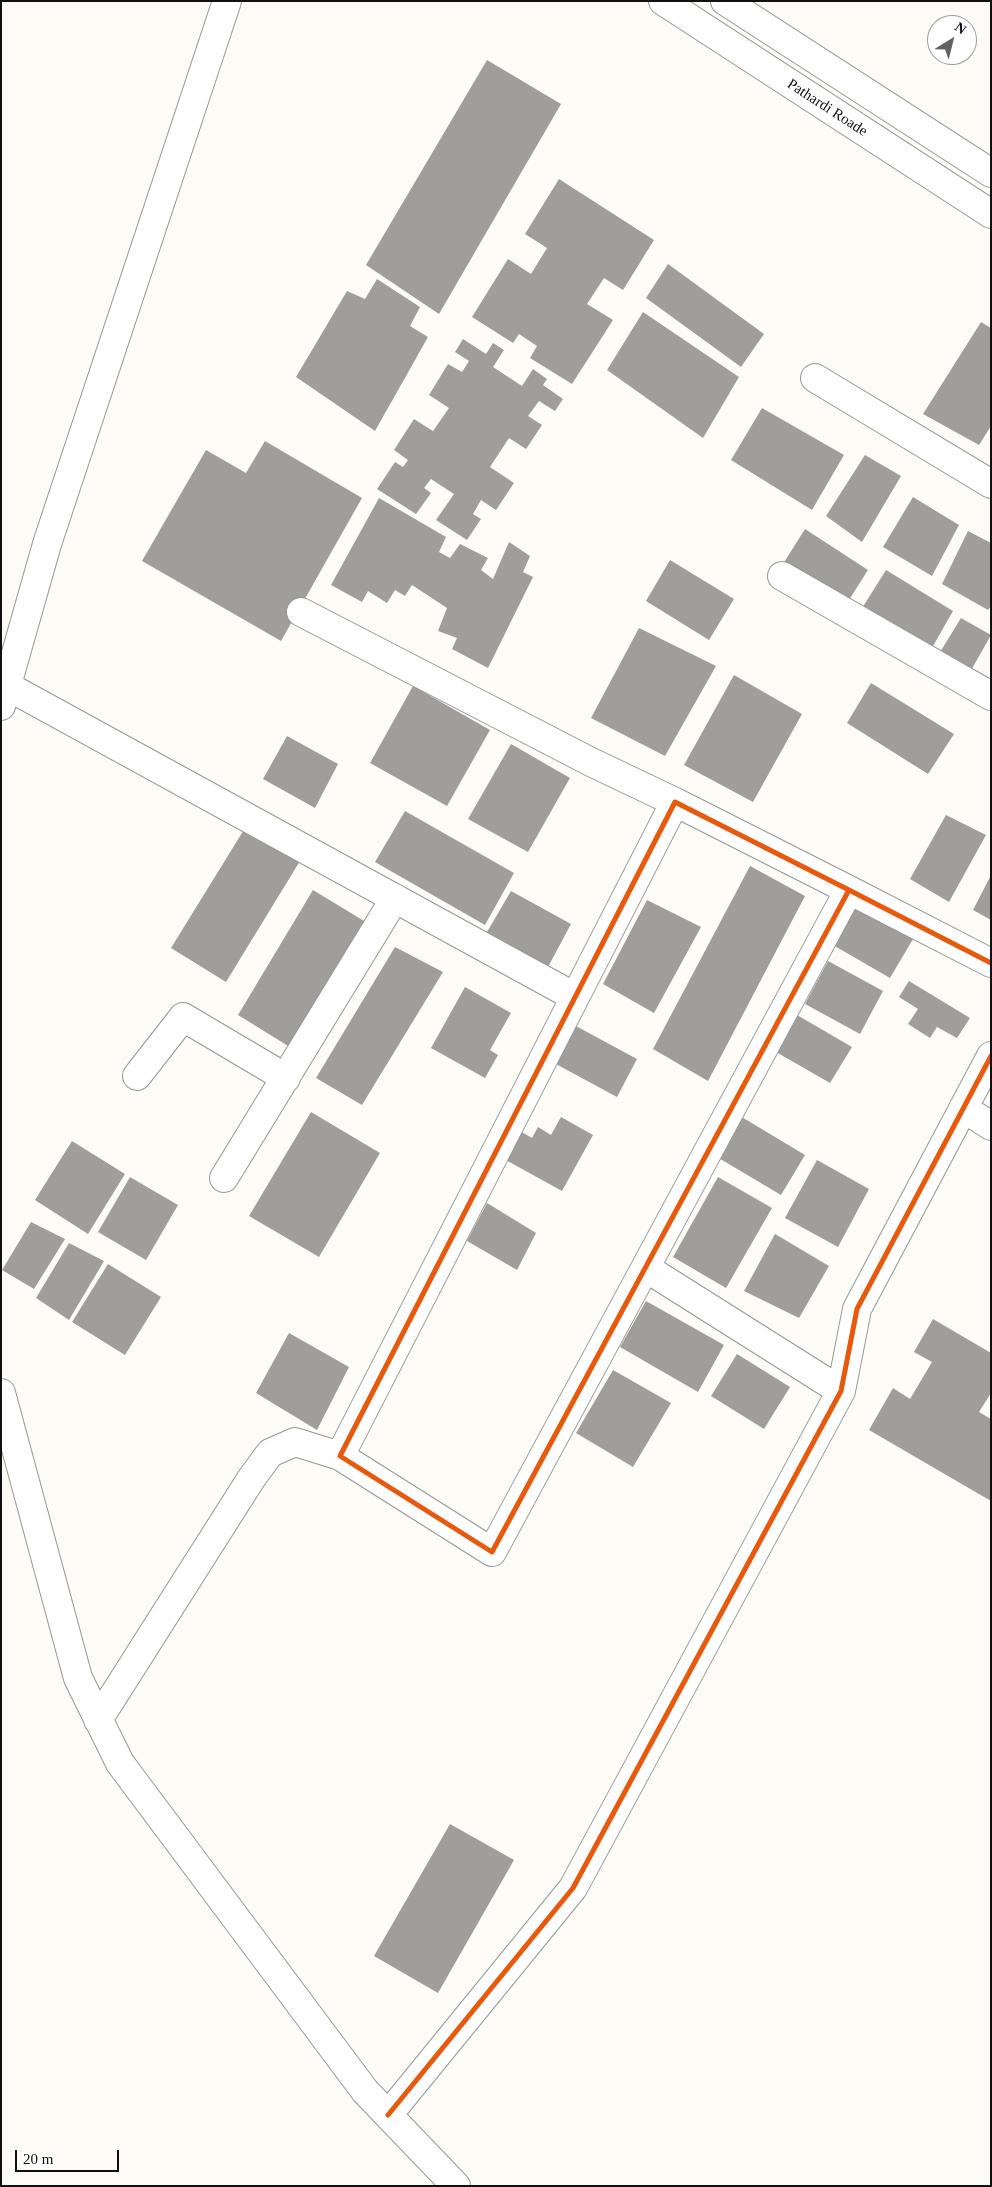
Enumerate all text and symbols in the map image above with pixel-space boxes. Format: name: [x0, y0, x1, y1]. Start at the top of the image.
north arrow: [927, 15, 977, 65]
text: N: [952, 19, 969, 37]
street label: Pathardi Roade: [783, 75, 871, 141]
scale bar: [18, 2140, 121, 2172]
text: 20 m: [23, 2151, 53, 2167]

